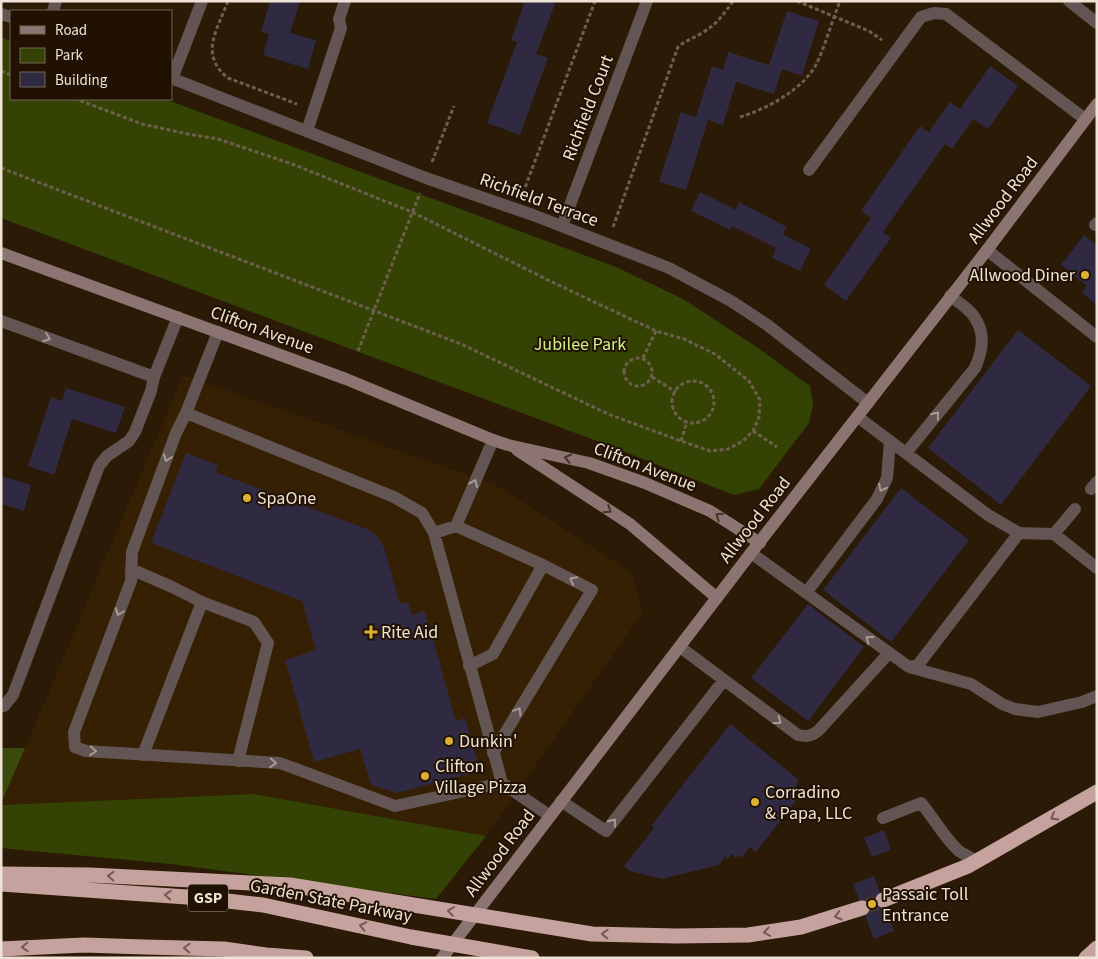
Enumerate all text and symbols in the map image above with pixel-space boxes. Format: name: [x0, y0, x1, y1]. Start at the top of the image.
legend: [10, 10, 172, 100]
text: Road: [55, 20, 87, 41]
text: Park: [55, 45, 84, 66]
street label: Richfield Court: [556, 51, 620, 165]
text: Building: [55, 70, 108, 91]
street label: Allwood Road: [962, 151, 1044, 249]
street label: Richfield Terrace: [476, 167, 602, 233]
place label: Allwood Diner: [970, 263, 1076, 288]
marker: Allwood Diner: [1079, 269, 1091, 281]
street label: Clifton Avenue: [207, 300, 317, 360]
one-way arrow: [42, 332, 51, 342]
park label: Jubilee Park: [534, 332, 626, 357]
one-way arrow: [931, 412, 939, 421]
street label: Clifton Avenue: [590, 436, 700, 498]
one-way arrow: [163, 453, 173, 462]
one-way arrow: [563, 453, 572, 464]
street label: Allwood Road: [713, 471, 797, 569]
one-way arrow: [468, 479, 479, 488]
one-way arrow: [878, 483, 888, 492]
place label: SpaOne: [257, 486, 316, 511]
marker: SpaOne: [241, 492, 253, 504]
one-way arrow: [602, 503, 611, 513]
one-way arrow: [715, 513, 724, 523]
one-way arrow: [570, 576, 579, 586]
one-way arrow: [115, 607, 125, 616]
place label: Rite Aid: [381, 620, 438, 645]
marker: Rite Aid: [365, 626, 377, 638]
one-way arrow: [865, 636, 875, 645]
one-way arrow: [512, 708, 522, 717]
one-way arrow: [772, 715, 781, 723]
place label: Dunkin': [459, 729, 517, 754]
marker: Dunkin': [443, 735, 455, 747]
one-way arrow: [90, 746, 98, 757]
place label: Clifton Village Pizza: [435, 754, 527, 800]
one-way arrow: [269, 757, 277, 768]
marker: Clifton Village Pizza: [419, 770, 431, 782]
place label: Corradino & Papa, LLC: [765, 780, 852, 826]
marker: Corradino & Papa, LLC: [749, 796, 761, 808]
street label: Allwood Road: [459, 804, 541, 902]
one-way arrow: [1051, 810, 1060, 820]
one-way arrow: [608, 818, 617, 827]
one-way arrow: [107, 870, 115, 881]
street label: Garden State Parkway: [248, 873, 415, 929]
place label: Passaic Toll Entrance: [882, 882, 968, 928]
road number: GSP: [188, 884, 228, 911]
one-way arrow: [164, 890, 172, 901]
marker: Passaic Toll Entrance: [866, 898, 878, 910]
one-way arrow: [447, 907, 455, 917]
one-way arrow: [834, 910, 843, 921]
one-way arrow: [359, 922, 368, 932]
one-way arrow: [763, 926, 771, 937]
one-way arrow: [601, 929, 609, 940]
one-way arrow: [21, 942, 29, 953]
one-way arrow: [183, 943, 191, 953]

